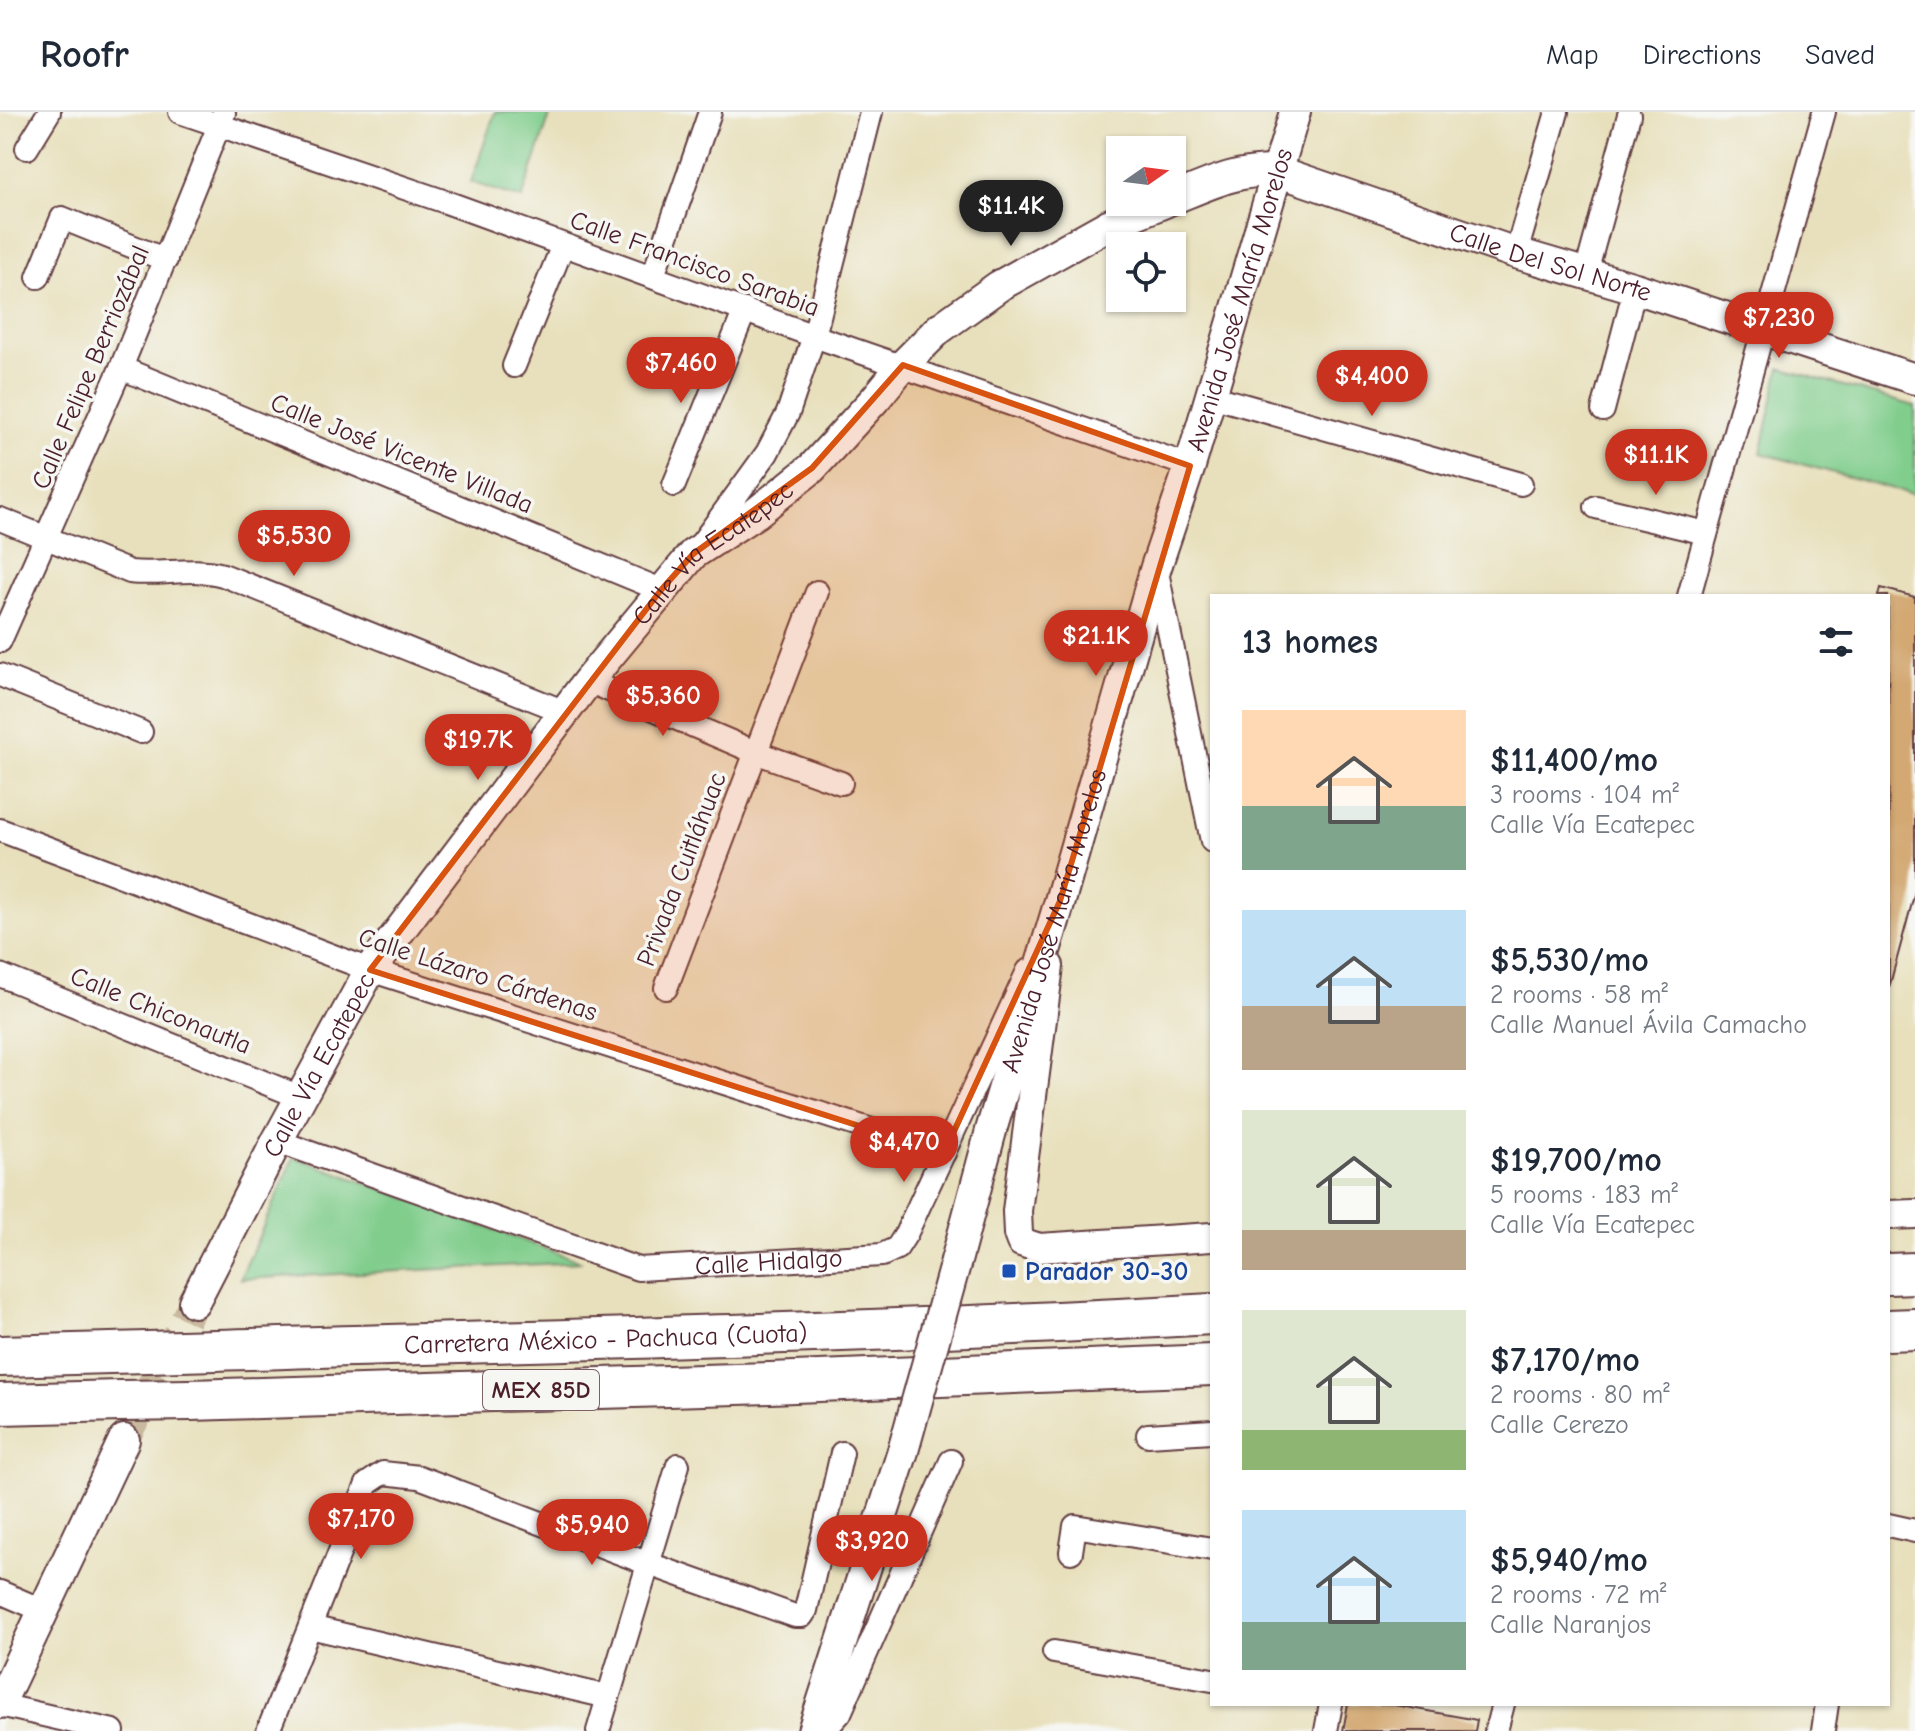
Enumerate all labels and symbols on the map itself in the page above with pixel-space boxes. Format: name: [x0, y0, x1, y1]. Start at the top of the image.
north arrow: [1106, 136, 1186, 216]
street label: Avenida José María Morelos: [1181, 145, 1299, 455]
pin: $11.4K: [946, 180, 1076, 248]
street label: Calle Francisco Sarabia: [566, 205, 824, 323]
street label: Calle Del Sol Norte: [1445, 217, 1655, 308]
street label: Calle Felipe Berriozábal: [26, 241, 156, 494]
pin: $7,230: [1714, 292, 1844, 360]
pin: $7,460: [616, 337, 746, 405]
pin: $4,400: [1307, 350, 1437, 418]
street label: Calle José Vicente Villada: [266, 388, 537, 520]
pin: $11.1K: [1591, 429, 1721, 497]
street label: Calle Vía Ecatepec: [627, 475, 799, 631]
pin: $5,530: [229, 510, 359, 578]
pin: $21.1K: [1031, 610, 1161, 678]
pin: $5,360: [598, 670, 728, 738]
pin: $19.7K: [413, 714, 543, 782]
street label: Avenida José María Morelos: [995, 766, 1113, 1076]
street label: Privada Cuitláhuac: [631, 768, 733, 971]
street label: Calle Lázaro Cárdenas: [355, 922, 601, 1028]
street label: Calle Chiconautla: [66, 961, 255, 1061]
street label: Calle Vía Ecatepec: [257, 968, 382, 1162]
pin: $4,470: [839, 1116, 969, 1184]
street label: Calle Hidalgo: [694, 1243, 843, 1282]
place label: Parador 30-30: [1025, 1257, 1188, 1287]
marker: Parador 30-30: [1000, 1262, 1018, 1280]
street label: Carretera México - Pachuca (Cuota): [404, 1318, 808, 1361]
road number: MEX 85D: [483, 1370, 599, 1410]
pin: $7,170: [296, 1493, 426, 1561]
pin: $5,940: [527, 1499, 657, 1567]
pin: $3,920: [807, 1515, 937, 1583]

